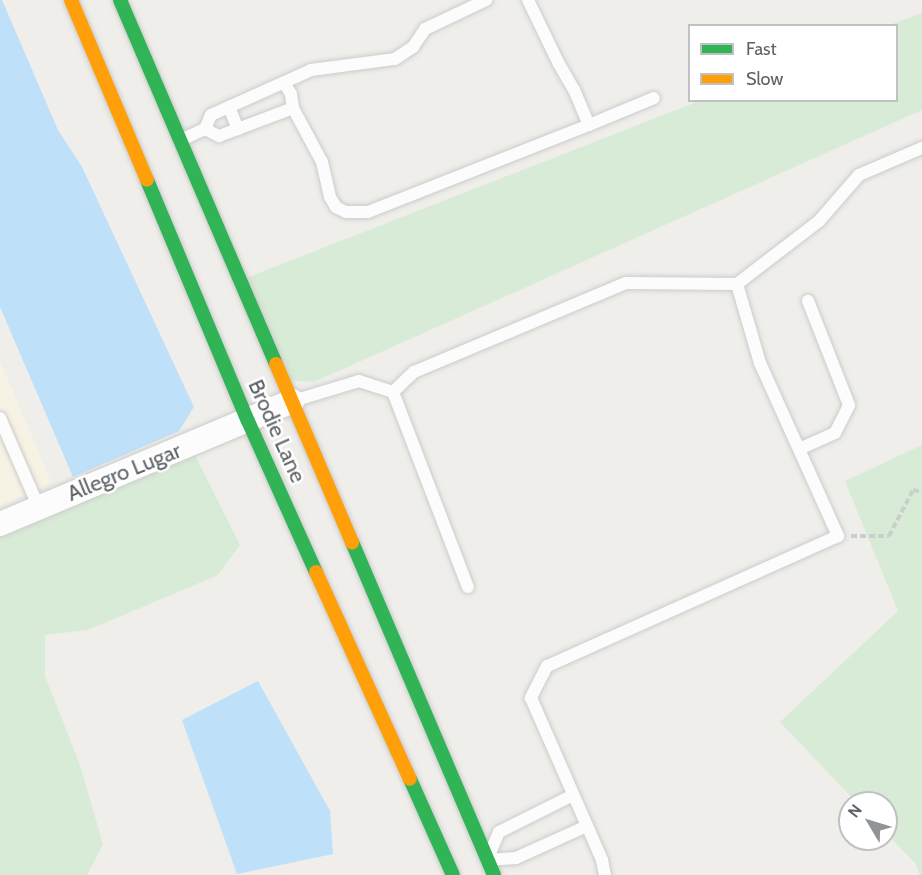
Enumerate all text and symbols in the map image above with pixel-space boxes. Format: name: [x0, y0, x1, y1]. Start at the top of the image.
legend: [688, 24, 898, 102]
text: Fast: [746, 38, 777, 60]
text: Slow: [746, 68, 783, 90]
street label: Brodie Lane: [243, 375, 311, 487]
street label: Allegro Lugar: [63, 437, 185, 507]
north arrow: [838, 791, 898, 851]
text: N: [844, 801, 866, 821]

